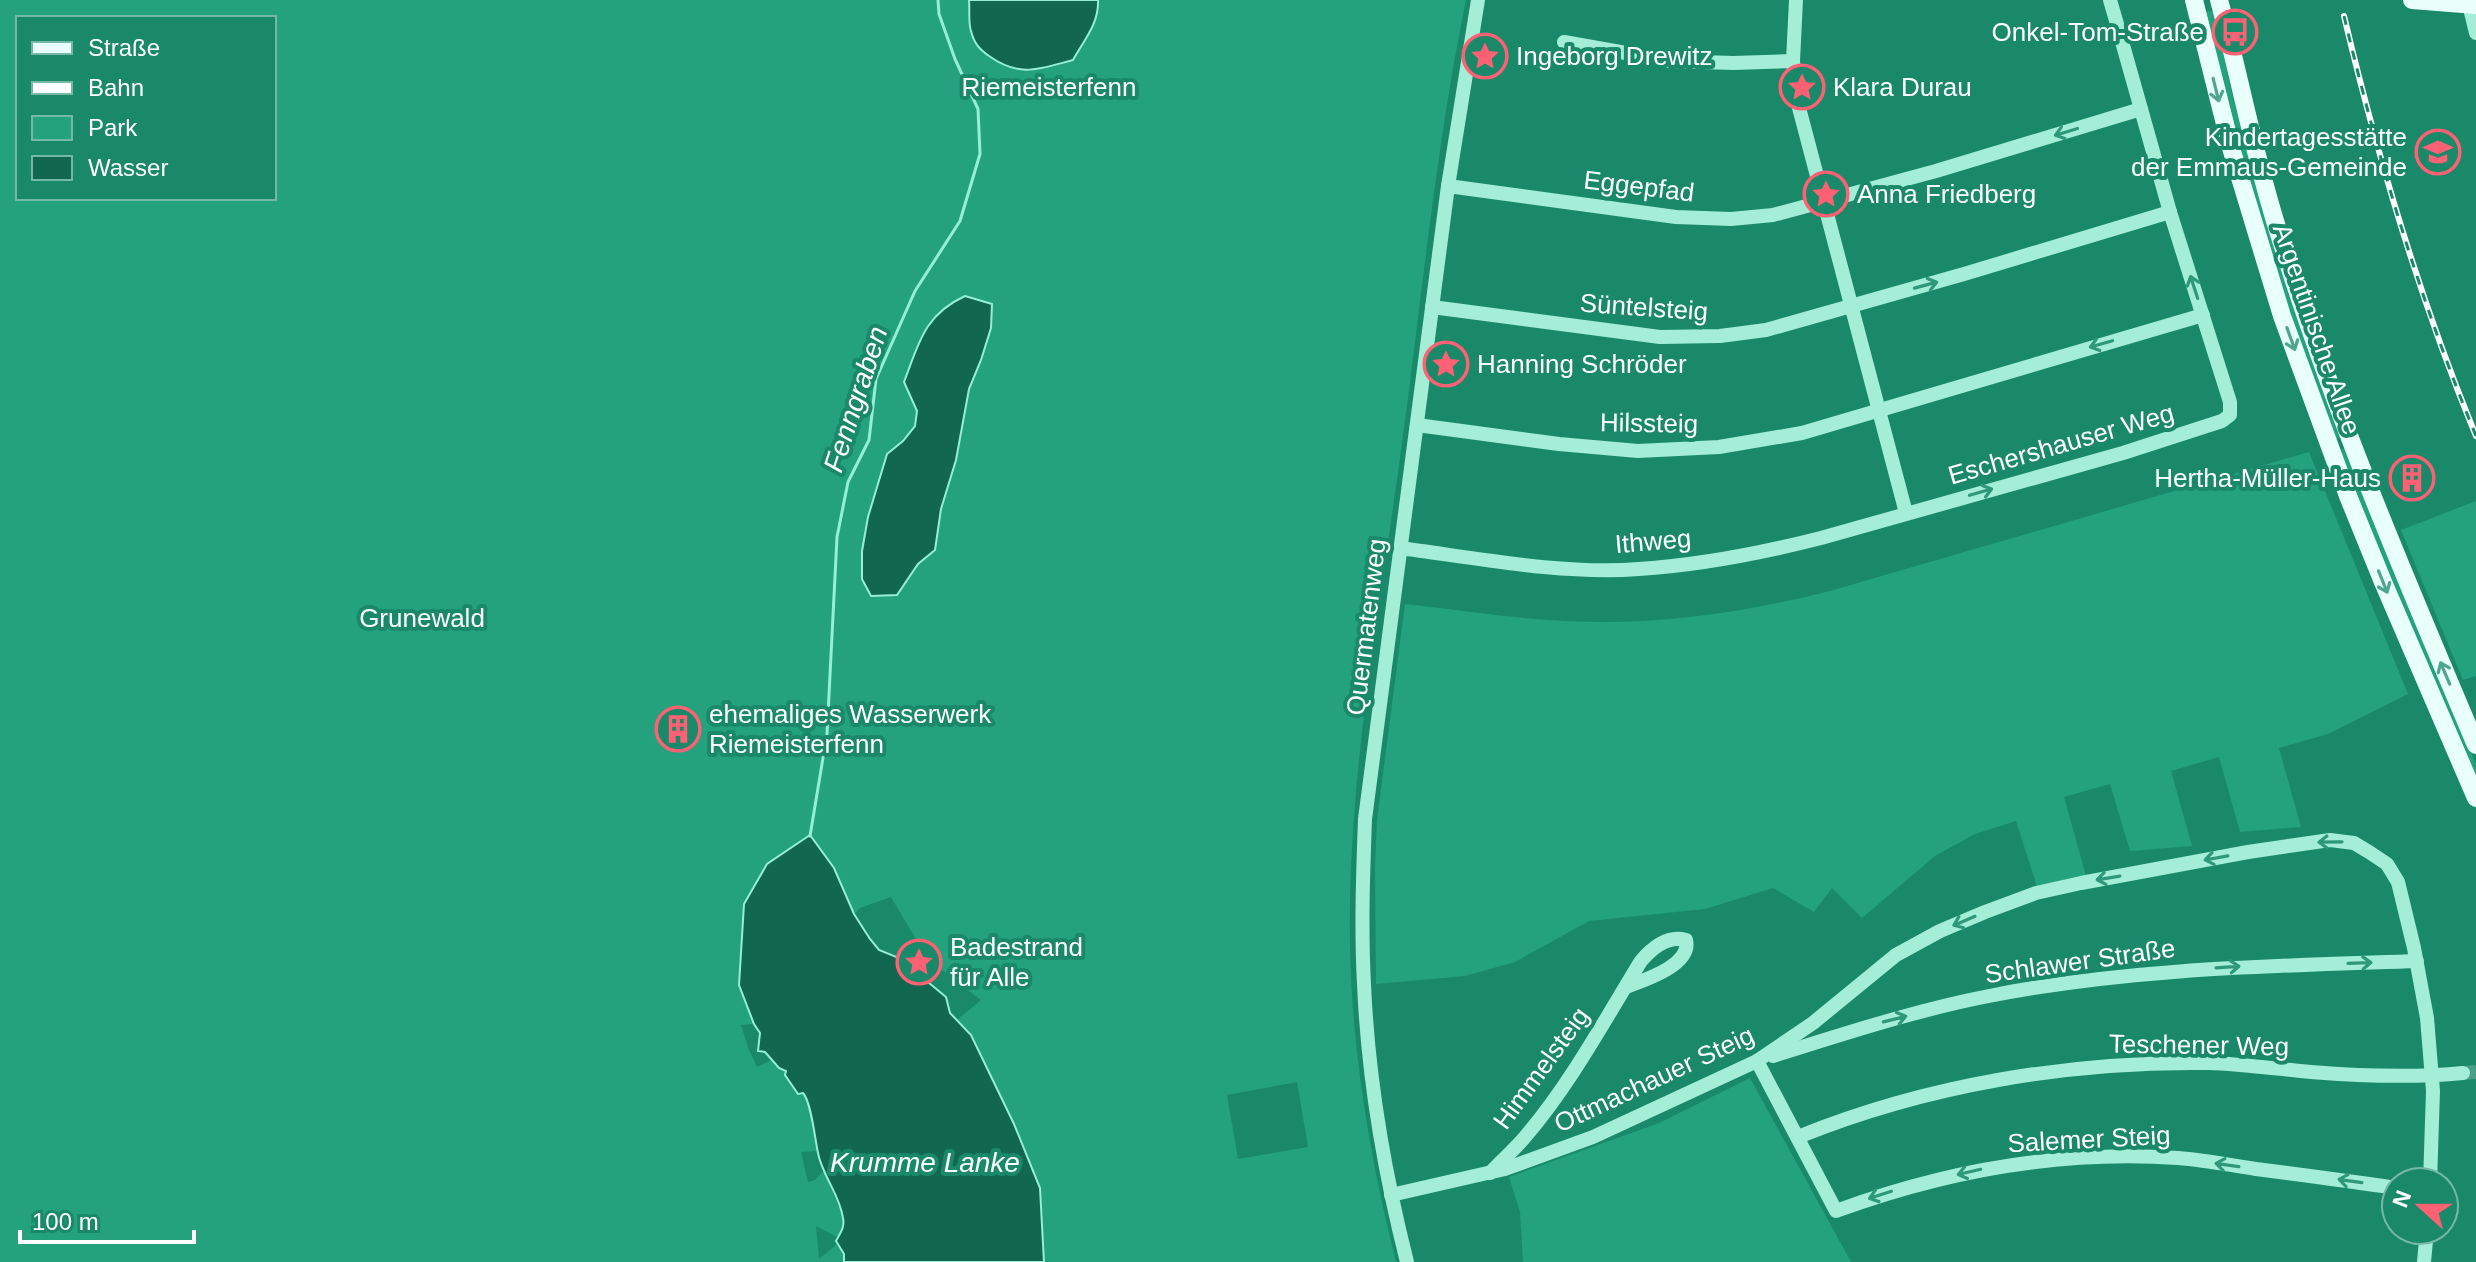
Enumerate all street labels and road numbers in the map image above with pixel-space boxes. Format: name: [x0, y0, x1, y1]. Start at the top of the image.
street label: Eggepfad: [1582, 164, 1696, 208]
street label: Argentinische Allee: [2267, 220, 2367, 438]
street label: Süntelsteig: [1579, 288, 1709, 326]
street label: Eschershauser Weg: [1945, 397, 2177, 491]
street label: Hilssteig: [1600, 407, 1698, 439]
street label: Ithweg: [1614, 523, 1692, 559]
street label: Quermatenweg: [1340, 537, 1392, 717]
street label: Schlawer Straße: [1983, 933, 2177, 989]
street label: Himmelsteig: [1487, 1001, 1595, 1135]
street label: Ottmachauer Steig: [1549, 1020, 1759, 1138]
street label: Teschener Weg: [2109, 1028, 2289, 1062]
street label: Salemer Steig: [2007, 1120, 2171, 1158]

